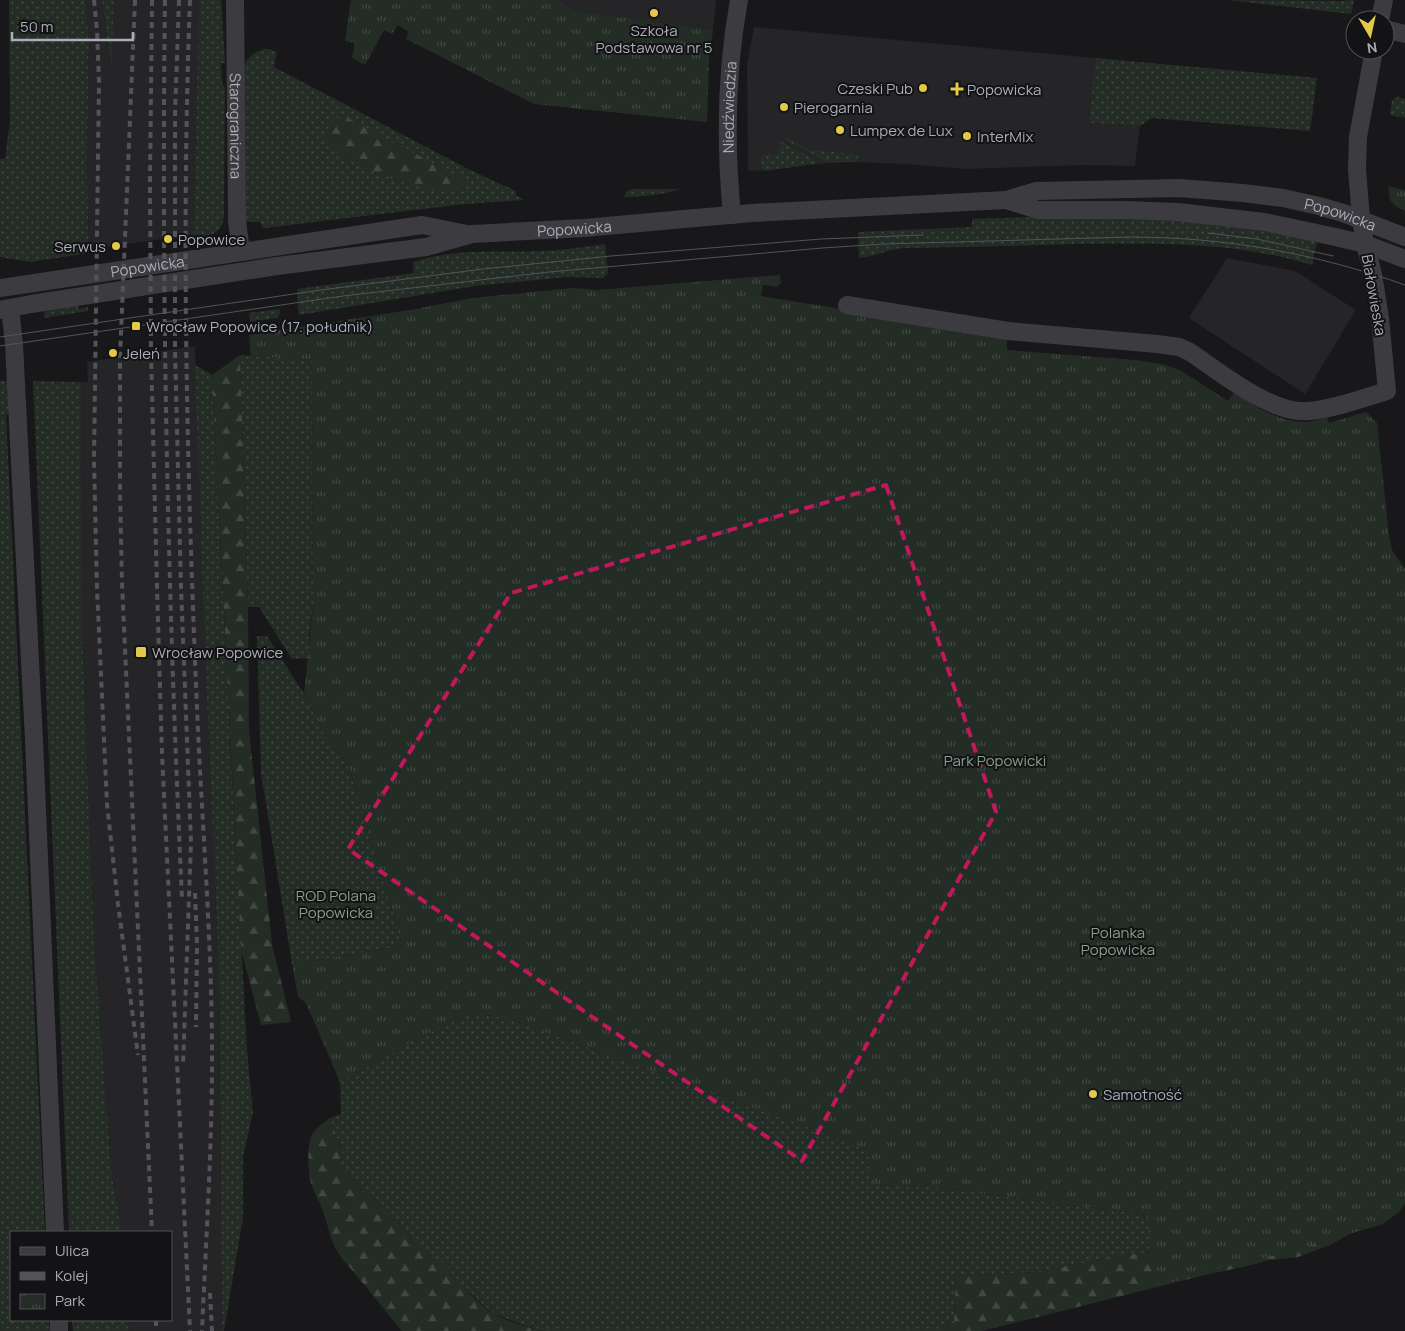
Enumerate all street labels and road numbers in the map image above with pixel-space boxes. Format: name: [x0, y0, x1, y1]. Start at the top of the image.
street label: Niedźwiedzia: [717, 60, 741, 153]
street label: Starograniczna: [225, 73, 247, 179]
street label: Popowicka: [1302, 193, 1379, 235]
street label: Popowicka: [537, 215, 612, 241]
street label: Popowicka: [109, 250, 186, 282]
street label: Białowieska: [1357, 253, 1391, 337]

